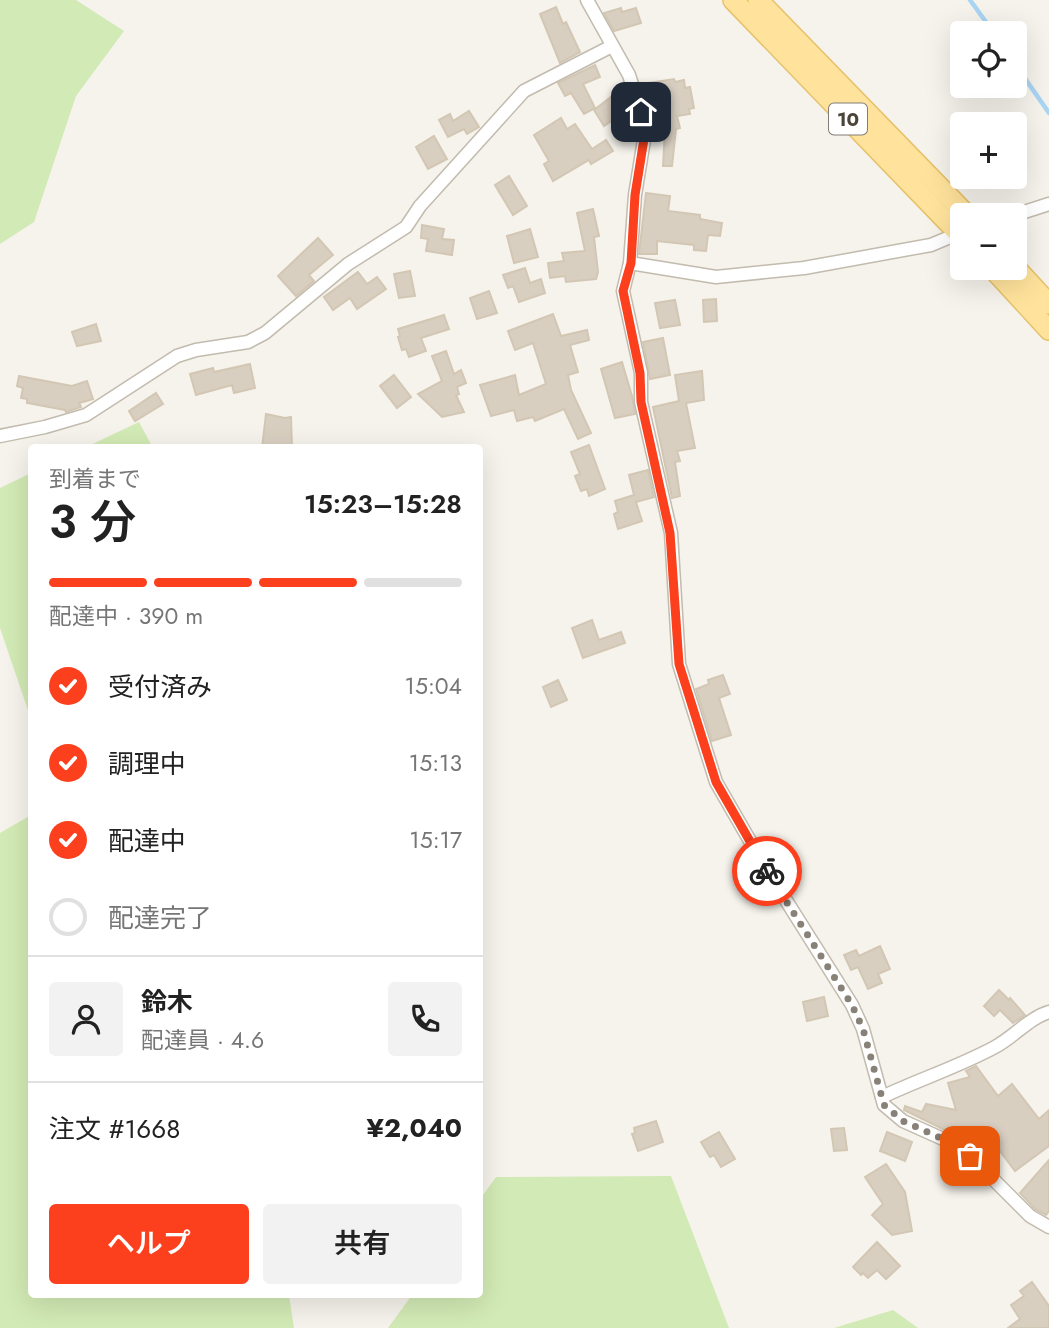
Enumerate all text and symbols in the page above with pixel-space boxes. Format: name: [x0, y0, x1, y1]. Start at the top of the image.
map controls: [950, 21, 1027, 280]
button: locate: [950, 21, 1027, 98]
pin: [611, 82, 671, 142]
icon: home: [622, 93, 660, 131]
road number: 10: [829, 104, 867, 134]
button: +: [950, 112, 1027, 189]
button: −: [950, 203, 1027, 280]
text: 到着まで: [49, 462, 141, 496]
text: 15:23–15:28: [304, 485, 462, 523]
text: 3 分: [49, 489, 136, 555]
text: 配達中 · 390 m: [49, 599, 203, 633]
icon: check: [49, 667, 87, 705]
text: 受付済み: [108, 668, 212, 706]
text: 15:04: [405, 669, 462, 703]
icon: check: [49, 744, 87, 782]
text: 調理中: [108, 745, 186, 783]
text: 15:13: [409, 746, 462, 780]
icon: check: [49, 821, 87, 859]
text: 配達中: [108, 822, 186, 860]
text: 15:17: [409, 823, 462, 857]
courier: [732, 836, 802, 906]
icon: bike: [748, 852, 786, 890]
text: 配達完了: [108, 899, 212, 937]
button: person: [49, 982, 123, 1056]
button: phone: [388, 982, 462, 1056]
text: 鈴木: [141, 983, 193, 1021]
text: 配達員 · 4.6: [141, 1023, 264, 1057]
text: ¥2,040: [367, 1109, 462, 1147]
text: 注文 #1668: [49, 1110, 180, 1148]
pin: [940, 1126, 1000, 1186]
icon: bag: [951, 1137, 989, 1175]
button: ヘルプ: [49, 1204, 249, 1284]
button: 共有: [263, 1204, 462, 1284]

